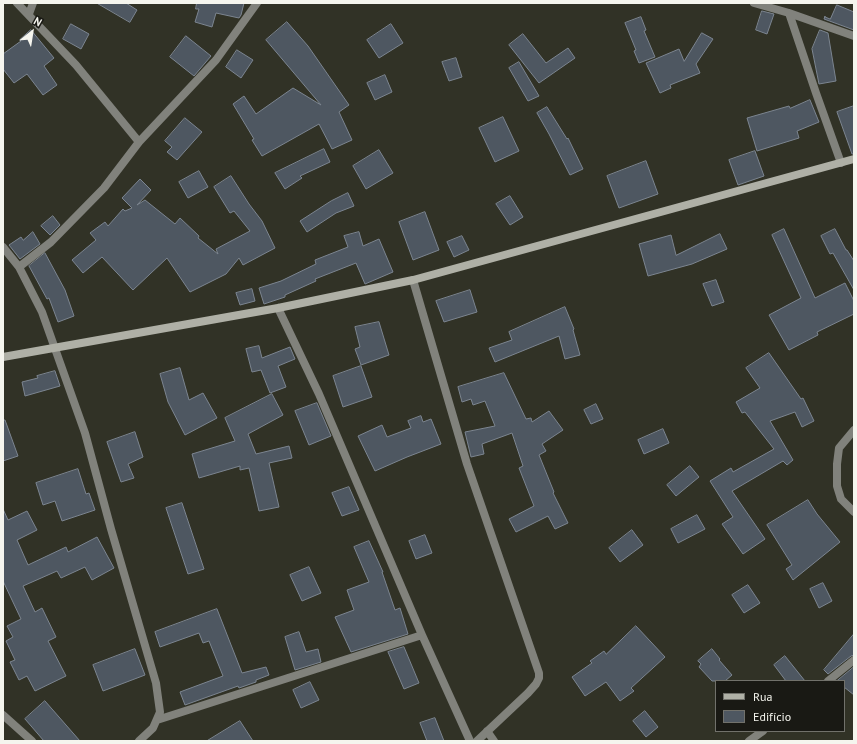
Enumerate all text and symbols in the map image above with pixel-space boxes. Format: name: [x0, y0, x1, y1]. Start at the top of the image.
north arrow: [12, 12, 52, 52]
text: N: [31, 14, 45, 29]
legend: [715, 680, 845, 732]
text: Rua: [753, 689, 772, 704]
text: Edifício: [753, 709, 791, 724]

